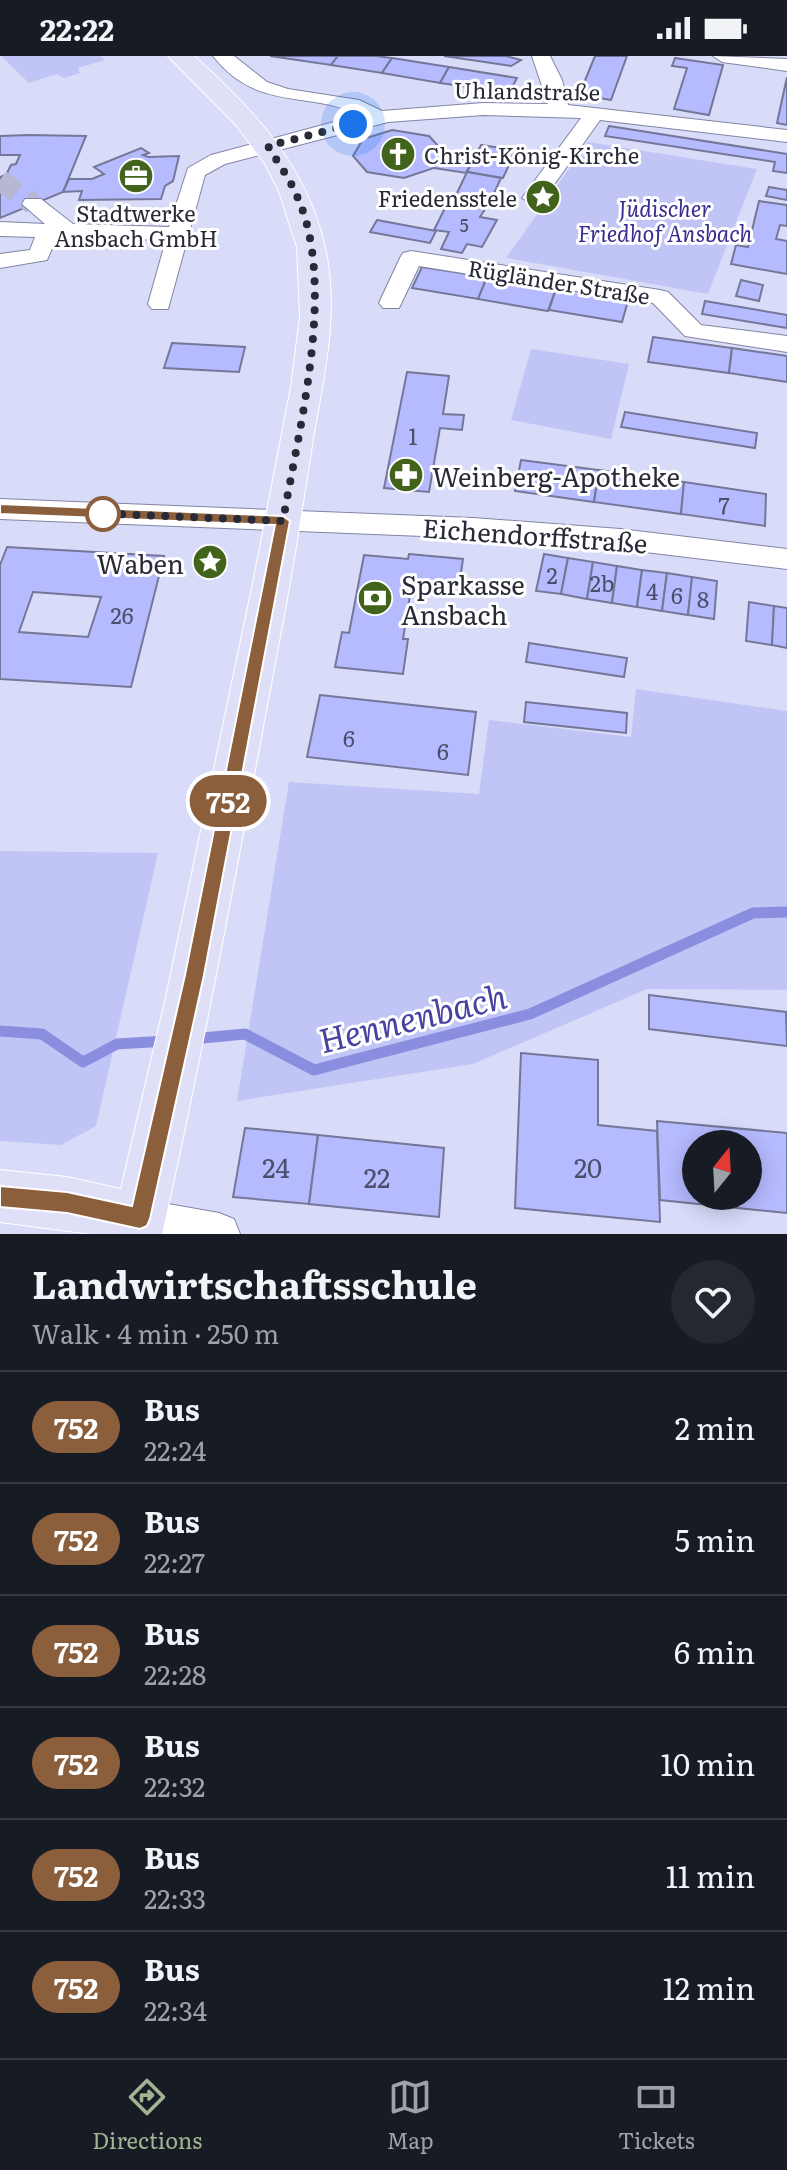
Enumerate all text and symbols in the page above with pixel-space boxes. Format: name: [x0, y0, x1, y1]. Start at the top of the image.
text: 22:22: [40, 6, 114, 50]
street label: Uhlandstraße: [454, 72, 600, 108]
your location: [333, 104, 373, 144]
church icon: Christ-König-Kirche: [379, 135, 417, 173]
place label: Christ-König-Kirche: [424, 138, 639, 171]
office icon: Stadtwerke Ansbach GmbH: [117, 157, 155, 195]
place icon: Friedensstele: [524, 178, 562, 216]
place label: Friedensstele: [378, 181, 517, 214]
park label: Jüdischer Friedhof Ansbach: [578, 191, 752, 249]
place label: Stadtwerke Ansbach GmbH: [54, 196, 218, 254]
house number: 5: [459, 211, 469, 238]
street label: Rügländer Straße: [466, 250, 652, 312]
house number: 1: [409, 419, 418, 452]
pharmacy icon: Weinberg-Apotheke: [387, 456, 425, 494]
place label: Weinberg-Apotheke: [432, 456, 680, 495]
house number: 7: [718, 488, 730, 521]
unlabelled marker: [86, 497, 120, 531]
street label: Eichendorffstraße: [421, 507, 649, 561]
place label: Waben: [97, 543, 184, 582]
place icon: Waben: [191, 543, 229, 581]
house number: 2: [546, 558, 558, 591]
place label: Sparkasse Ansbach: [401, 564, 525, 633]
house number: 2b: [590, 566, 614, 599]
house number: 4: [646, 574, 658, 607]
house number: 6: [671, 578, 683, 611]
bank icon: Sparkasse Ansbach: [356, 579, 394, 617]
house number: 8: [697, 582, 709, 615]
house number: 26: [111, 598, 134, 631]
house number: 6: [343, 721, 355, 754]
house number: 6: [437, 734, 449, 767]
line badge: 752: [182, 775, 274, 827]
text: 752: [206, 780, 250, 822]
water label: Hennenbach: [313, 969, 511, 1063]
north arrow: [682, 1130, 762, 1210]
map controls: [682, 1130, 762, 1210]
house number: 24: [262, 1147, 290, 1186]
house number: 20: [574, 1147, 602, 1186]
house number: 22: [364, 1157, 390, 1196]
text: Landwirtschaftsschule: [32, 1254, 477, 1311]
button: heart: [671, 1260, 755, 1344]
text: Walk · 4 min · 250 m: [32, 1313, 279, 1352]
text: Bus: [144, 1386, 200, 1430]
text: 2 min: [675, 1405, 755, 1449]
text: 752: [54, 1406, 98, 1448]
text: 22:24: [144, 1430, 206, 1469]
text: Bus: [144, 1498, 200, 1542]
text: 5 min: [675, 1517, 755, 1561]
text: 752: [54, 1518, 98, 1560]
text: 22:27: [144, 1542, 205, 1581]
text: Bus: [144, 1610, 200, 1654]
text: 6 min: [674, 1629, 755, 1673]
text: 752: [54, 1630, 98, 1672]
text: 22:28: [144, 1654, 206, 1693]
text: Bus: [144, 1722, 200, 1766]
text: 10 min: [661, 1741, 755, 1785]
text: 752: [54, 1742, 98, 1784]
text: 22:32: [144, 1766, 205, 1805]
text: Bus: [144, 1834, 200, 1878]
text: 11 min: [666, 1853, 755, 1897]
text: 752: [54, 1854, 98, 1896]
text: 22:33: [144, 1878, 206, 1917]
text: Bus: [144, 1946, 200, 1990]
text: 12 min: [663, 1965, 755, 2009]
text: 752: [54, 1966, 98, 2008]
text: 22:34: [144, 1990, 207, 2029]
tab: Directions: [92, 2075, 202, 2156]
tab: Map: [387, 2075, 433, 2156]
tab: Tickets: [618, 2075, 695, 2156]

